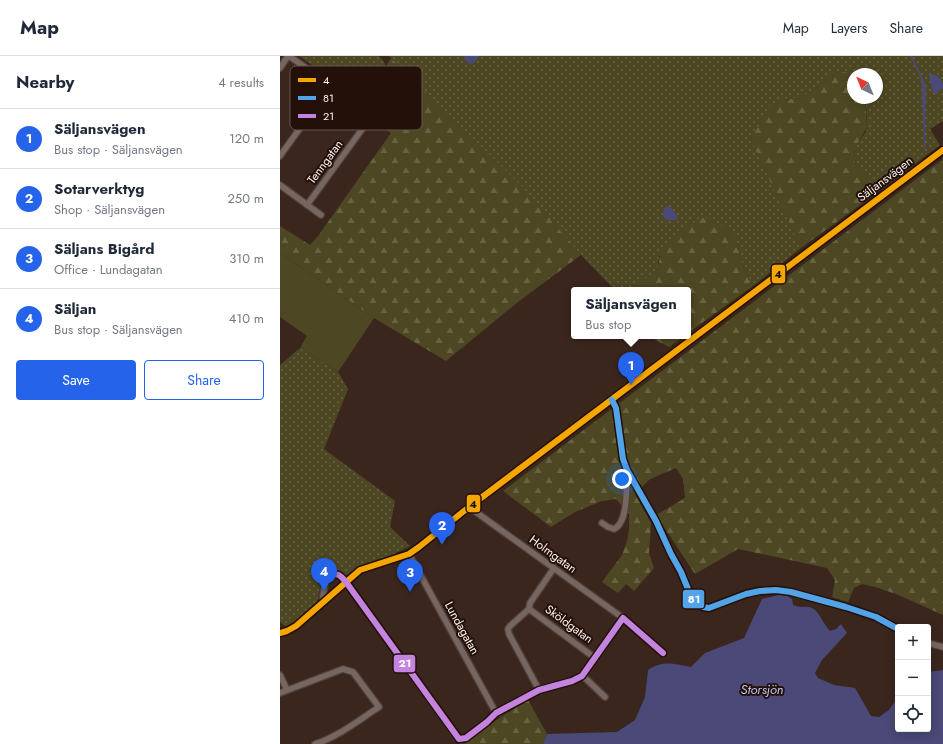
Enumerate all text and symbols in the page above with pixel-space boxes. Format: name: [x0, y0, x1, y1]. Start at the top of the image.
text: Map: [20, 14, 59, 41]
text: Map: [783, 18, 809, 38]
text: Layers: [831, 18, 867, 38]
text: Share: [889, 18, 923, 38]
legend: [290, 66, 422, 130]
north arrow: [847, 68, 883, 104]
text: Nearby: [16, 70, 74, 94]
text: 4: [323, 72, 330, 88]
text: 4 results: [218, 73, 264, 92]
text: 81: [323, 90, 334, 106]
text: 21: [323, 108, 334, 124]
text: Säljansvägen: [54, 118, 146, 140]
text: 1: [26, 129, 32, 148]
text: 120 m: [229, 129, 264, 148]
street label: Tenngatan: [303, 136, 347, 188]
text: Bus stop · Säljansvägen: [54, 140, 183, 159]
street label: Säljansvägen: [853, 152, 917, 206]
text: Sotarverktyg: [54, 178, 144, 200]
text: 2: [25, 189, 33, 208]
text: 250 m: [227, 189, 264, 208]
text: Shop · Säljansvägen: [54, 200, 165, 219]
text: Säljans Bigård: [54, 238, 155, 260]
text: 3: [25, 249, 33, 268]
text: 310 m: [229, 249, 264, 268]
text: Office · Lundagatan: [54, 260, 162, 279]
line badge: 4: [771, 264, 786, 284]
text: 4: [774, 266, 782, 282]
popup: [571, 287, 691, 339]
text: Säljansvägen: [585, 293, 677, 315]
text: Säljan: [54, 298, 96, 320]
text: 4: [24, 309, 34, 328]
text: 410 m: [229, 309, 264, 328]
text: Bus stop: [585, 315, 631, 334]
text: Bus stop · Säljansvägen: [54, 320, 183, 339]
pin: 1: [618, 352, 644, 385]
button: Save: [16, 360, 136, 400]
button: Share: [144, 360, 264, 400]
your location: [612, 469, 632, 489]
line badge: 4: [466, 494, 481, 513]
text: 4: [469, 496, 477, 512]
pin: 2: [429, 512, 455, 545]
street label: Holmgatan: [526, 531, 580, 577]
pin: 4: [311, 558, 337, 591]
pin: 3: [397, 559, 423, 592]
line badge: 81: [682, 589, 705, 609]
text: 81: [688, 591, 700, 607]
street label: Lundagatan: [440, 598, 484, 658]
street label: Sköldgatan: [541, 600, 597, 648]
map controls: [895, 624, 931, 732]
button: +: [895, 624, 931, 660]
line badge: 21: [393, 654, 416, 673]
text: 21: [399, 655, 411, 671]
button: −: [895, 660, 931, 696]
water label: Storsjön: [741, 680, 784, 699]
button: locate: [895, 696, 931, 732]

